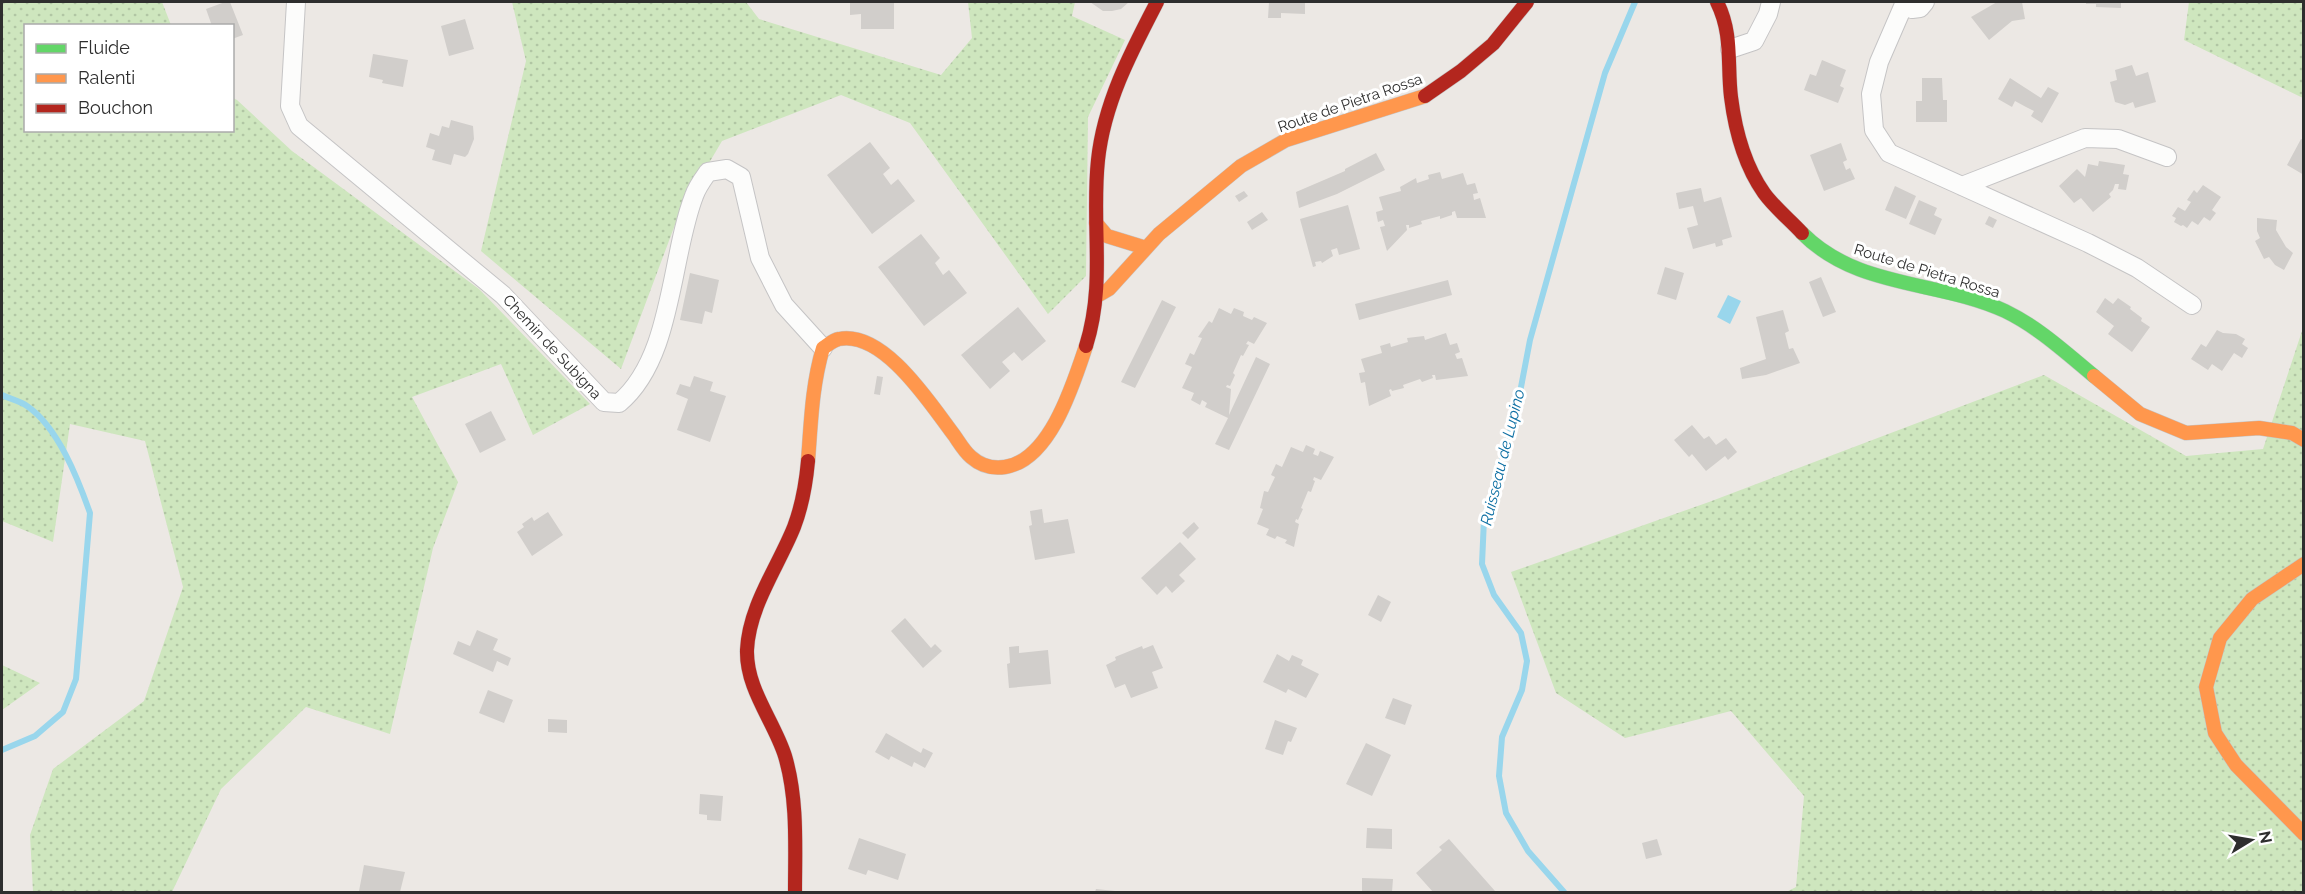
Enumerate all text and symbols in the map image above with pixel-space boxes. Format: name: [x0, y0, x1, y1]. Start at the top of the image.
legend: [24, 24, 234, 132]
text: Fluide: [78, 37, 130, 58]
text: Ralenti: [78, 67, 135, 88]
street label: Route de Pietra Rossa: [1275, 70, 1425, 136]
text: Bouchon: [78, 97, 153, 118]
street label: Route de Pietra Rossa: [1852, 240, 2002, 302]
street label: Chemin de Subigna: [499, 291, 605, 403]
water label: Ruisseau de Lupino: [1476, 387, 1529, 527]
north arrow: [2221, 810, 2281, 870]
text: N: [2255, 829, 2276, 845]

